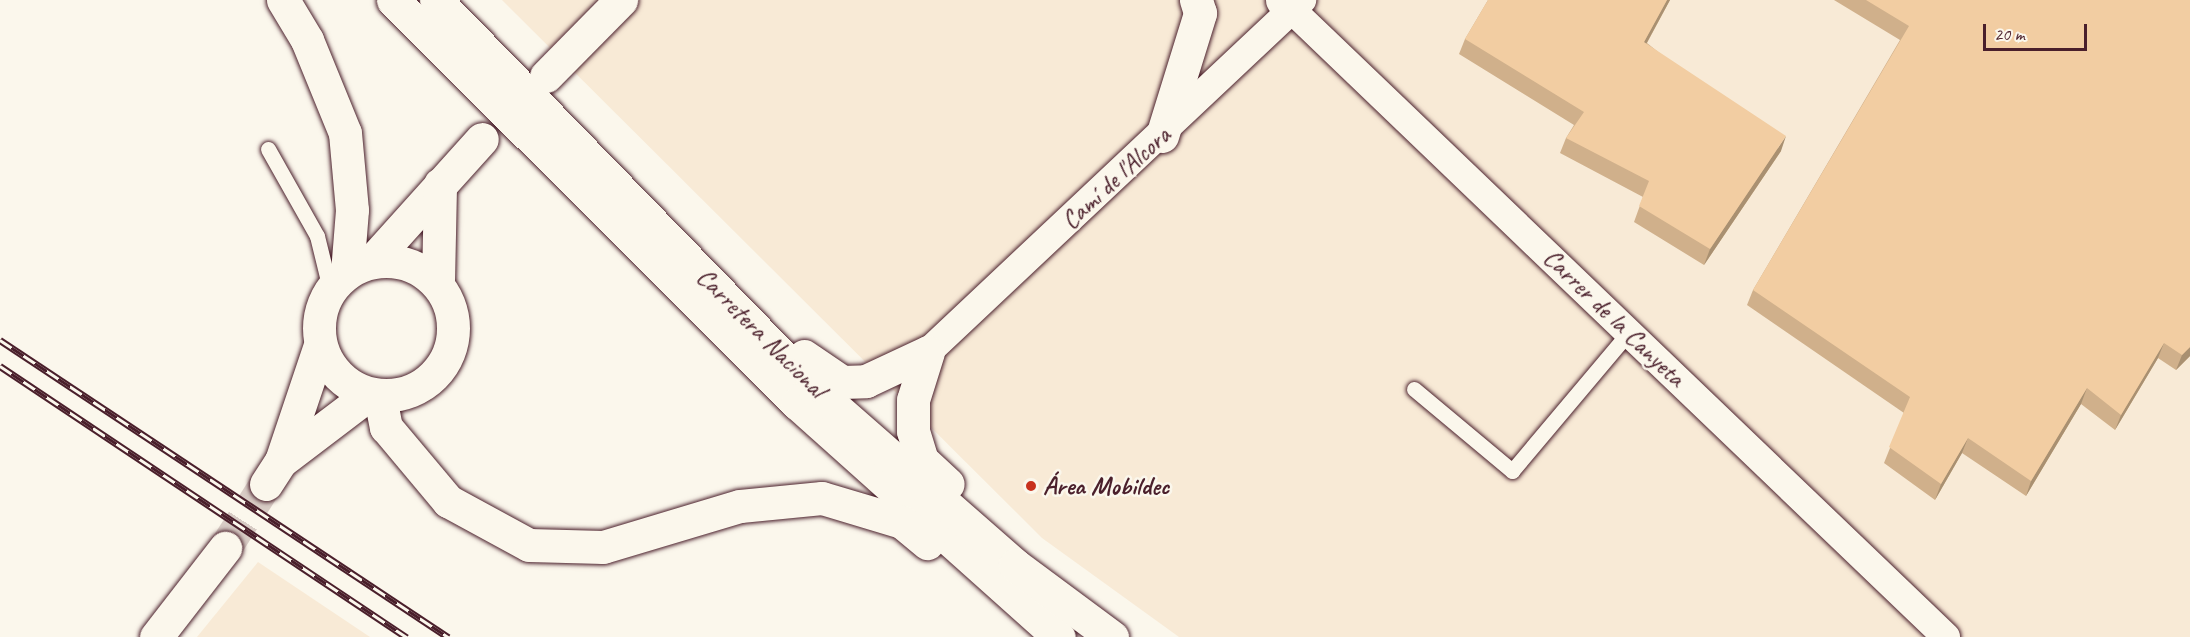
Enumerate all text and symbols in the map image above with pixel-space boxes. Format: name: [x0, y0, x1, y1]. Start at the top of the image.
scale bar: [1986, 12, 2090, 50]
text: 20 m: [1994, 23, 2025, 45]
street label: Camí de l'Alcora: [1055, 120, 1177, 236]
street label: Carrer de la Canyeta: [1536, 242, 1692, 394]
street label: Carretera Nacional: [689, 261, 833, 405]
place label: Área Mobildec: [1043, 470, 1169, 502]
marker: Área Mobildec: [1024, 479, 1038, 493]

